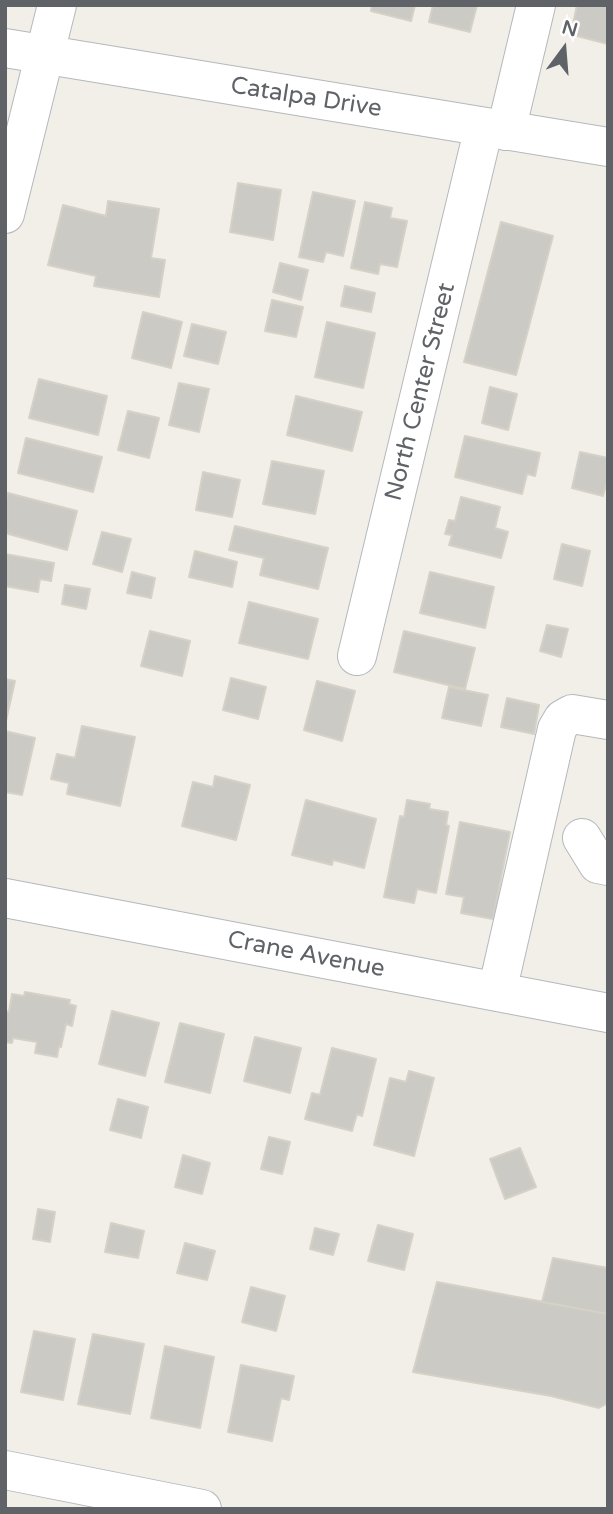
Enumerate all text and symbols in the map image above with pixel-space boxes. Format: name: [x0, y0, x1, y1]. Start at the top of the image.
north arrow: [529, 14, 599, 84]
text: N: [559, 16, 580, 41]
street label: Catalpa Drive: [228, 72, 384, 124]
street label: North Center Street: [380, 280, 462, 504]
street label: Crane Avenue: [225, 926, 387, 984]

